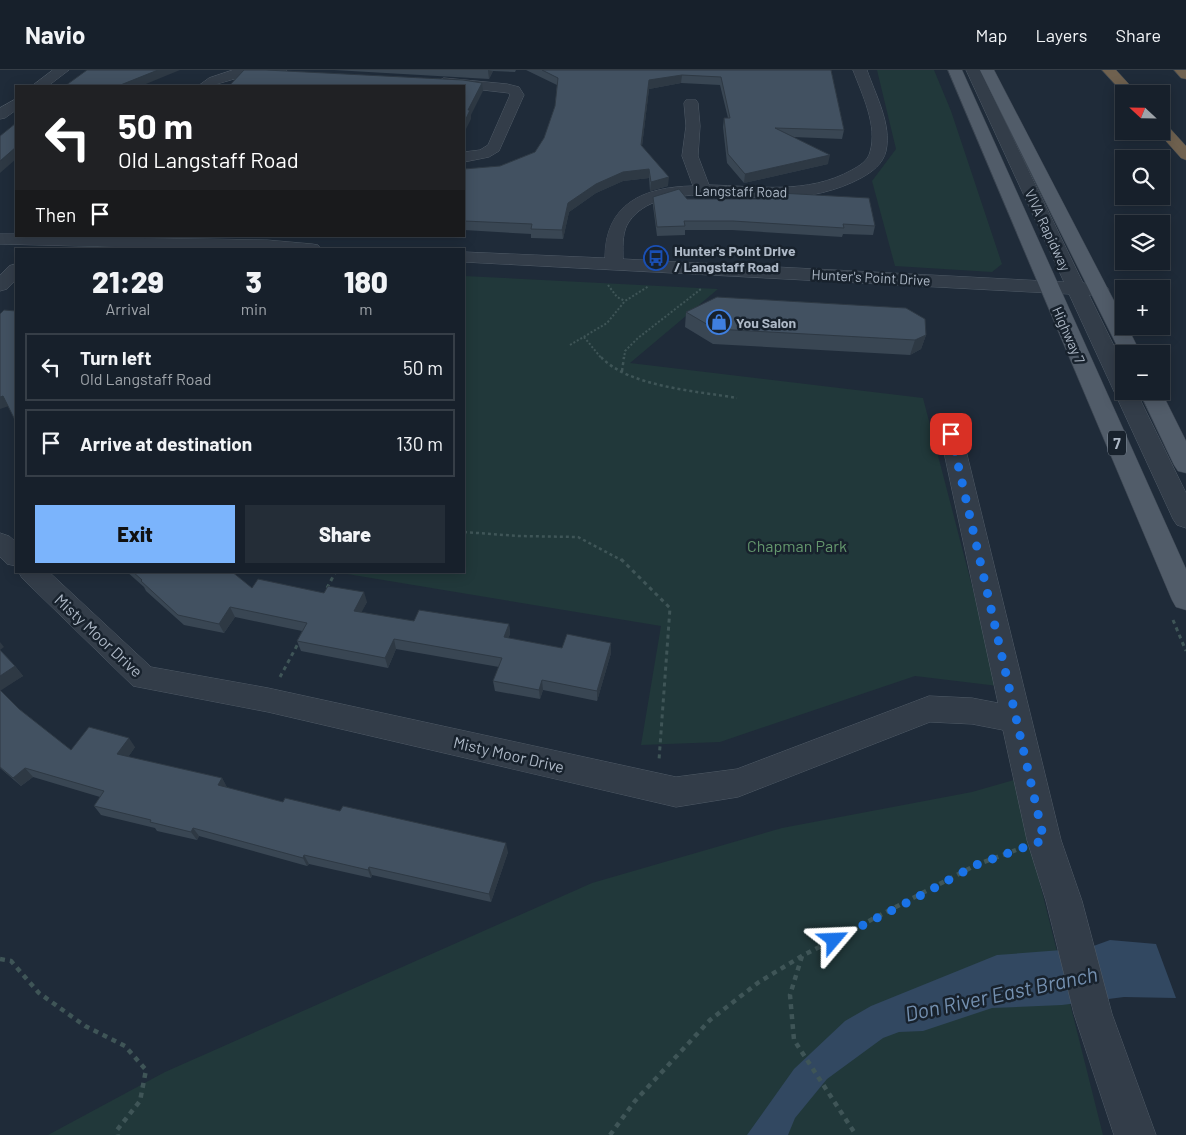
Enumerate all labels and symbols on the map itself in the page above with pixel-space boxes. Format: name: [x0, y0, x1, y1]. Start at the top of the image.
north arrow: [1115, 85, 1170, 140]
street label: Langstaff Road: [695, 182, 787, 200]
street label: VIVA Rapidway: [1022, 186, 1075, 274]
place label: Hunter's Point Drive / Langstaff Road: [674, 242, 796, 275]
bus stop icon: Hunter's Point Drive / Langstaff Road: [643, 245, 669, 271]
street label: Hunter's Point Drive: [811, 265, 931, 289]
street label: Highway 7: [1049, 304, 1089, 366]
shop icon: You Salon: [706, 309, 732, 335]
place label: You Salon: [736, 314, 796, 331]
pin: [930, 413, 972, 455]
road number: 7: [1108, 430, 1126, 456]
park label: Chapman Park: [747, 536, 847, 555]
street label: Misty Moor Drive: [51, 589, 147, 681]
street label: Misty Moor Drive: [452, 732, 566, 776]
position arrow: [807, 913, 859, 965]
water label: Don River East Branch: [902, 960, 1100, 1026]

